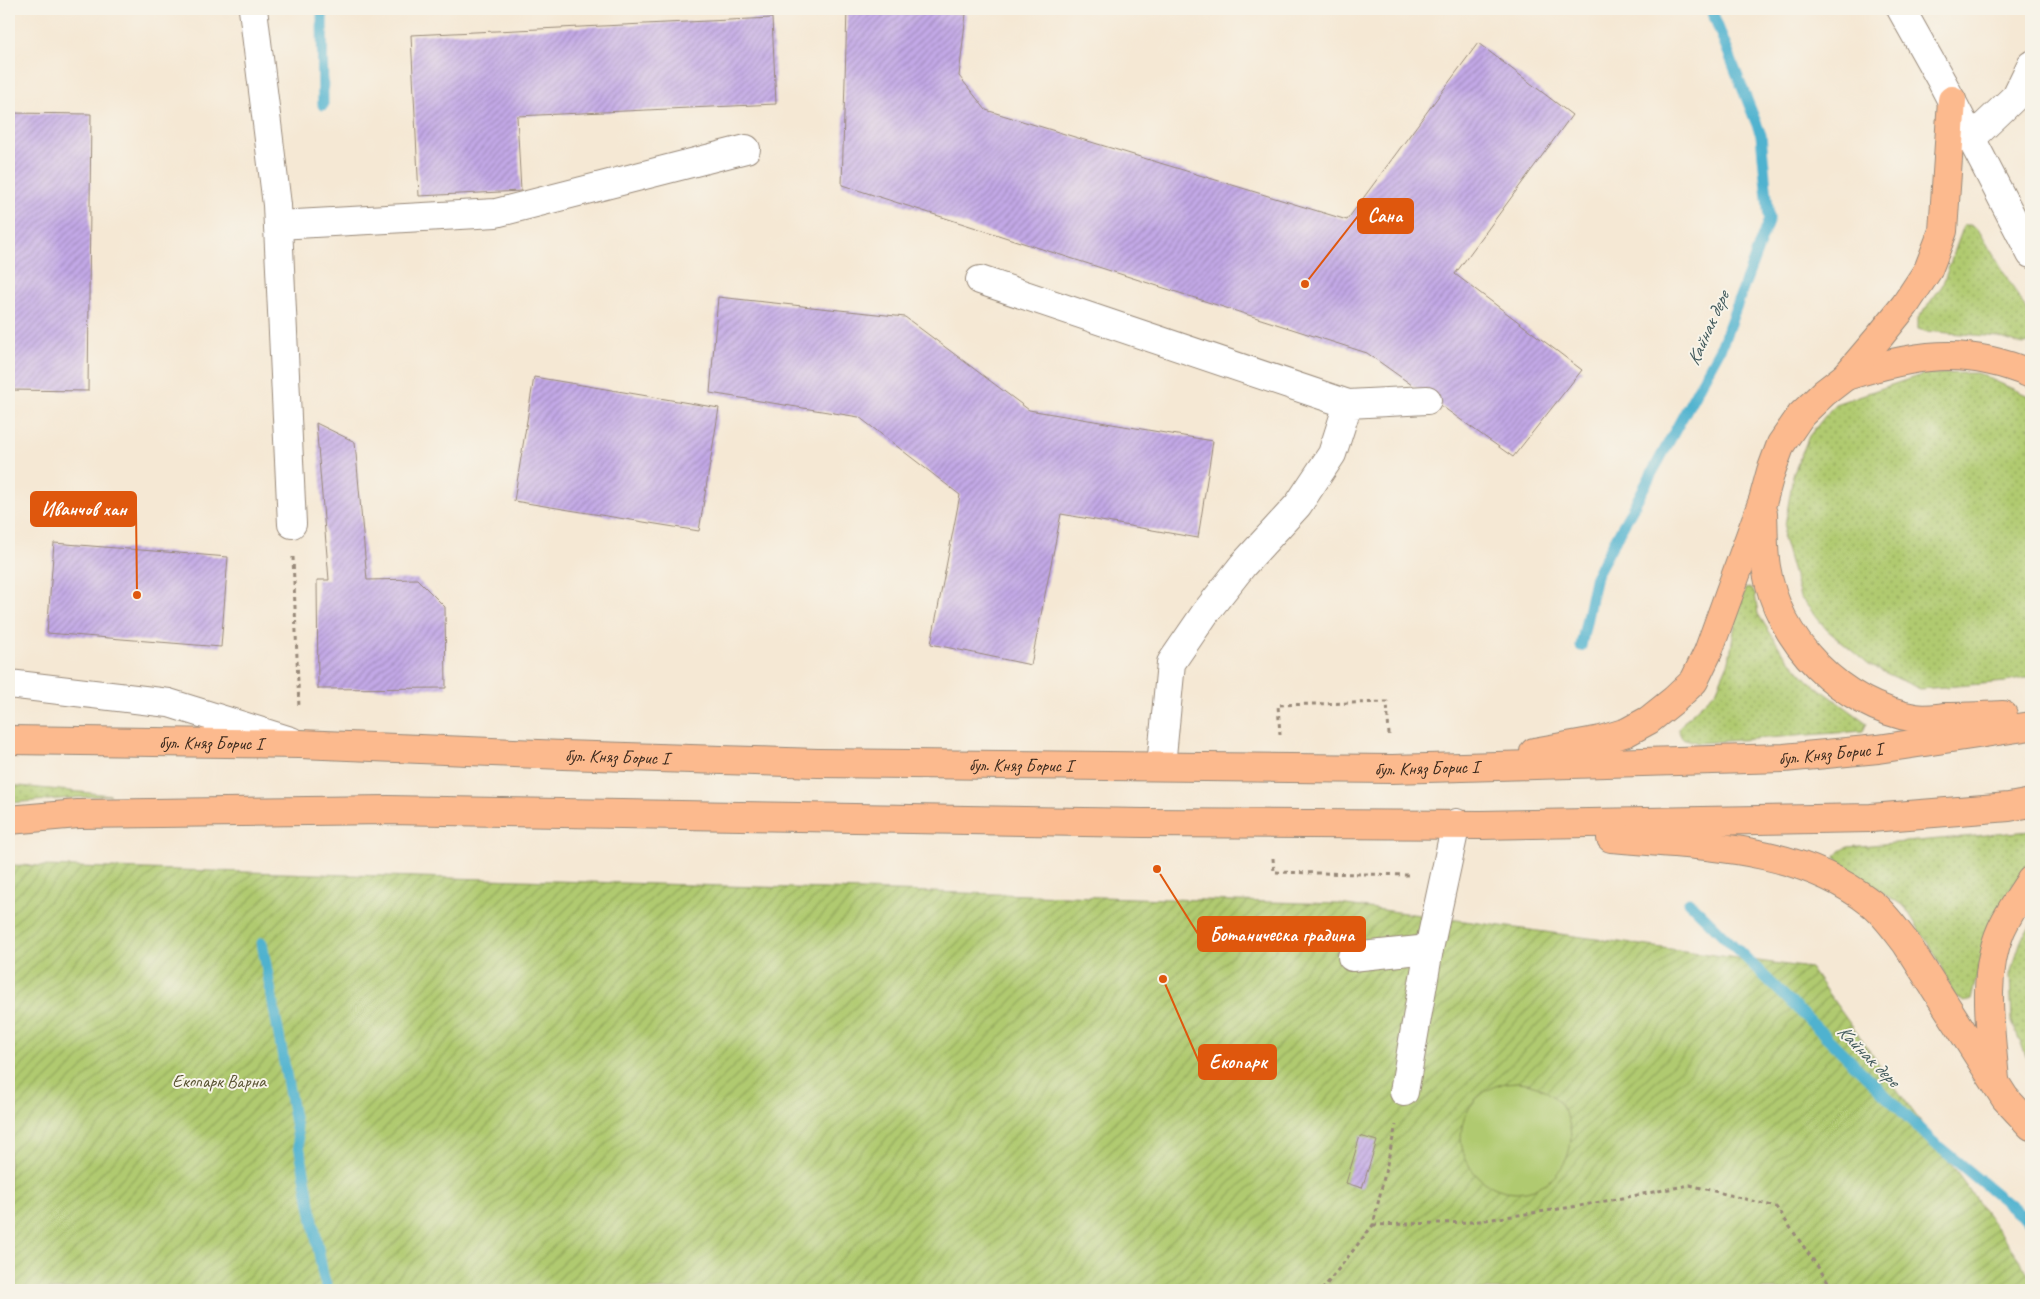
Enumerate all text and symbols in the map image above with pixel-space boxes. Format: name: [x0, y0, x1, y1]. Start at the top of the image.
callout: Сана: [1358, 199, 1413, 233]
text: Сана: [1368, 204, 1404, 228]
water label: Кайнак дере: [1681, 285, 1736, 369]
callout: Иванчов хан: [31, 492, 136, 526]
text: Иванчов хан: [41, 497, 128, 521]
street label: бул. Княз Борис I: [159, 731, 267, 755]
street label: бул. Княз Борис I: [1778, 737, 1887, 769]
street label: бул. Княз Борис I: [565, 744, 673, 769]
street label: бул. Княз Борис I: [969, 754, 1076, 777]
street label: бул. Княз Борис I: [1375, 755, 1483, 780]
callout: Ботаническа градина: [1198, 917, 1365, 951]
text: Ботаническа градина: [1210, 923, 1356, 947]
water label: Кайнак дере: [1832, 1020, 1906, 1094]
callout: Екопарк: [1199, 1045, 1276, 1079]
text: Екопарк: [1209, 1050, 1269, 1074]
park label: Екопарк Варна: [172, 1070, 267, 1092]

